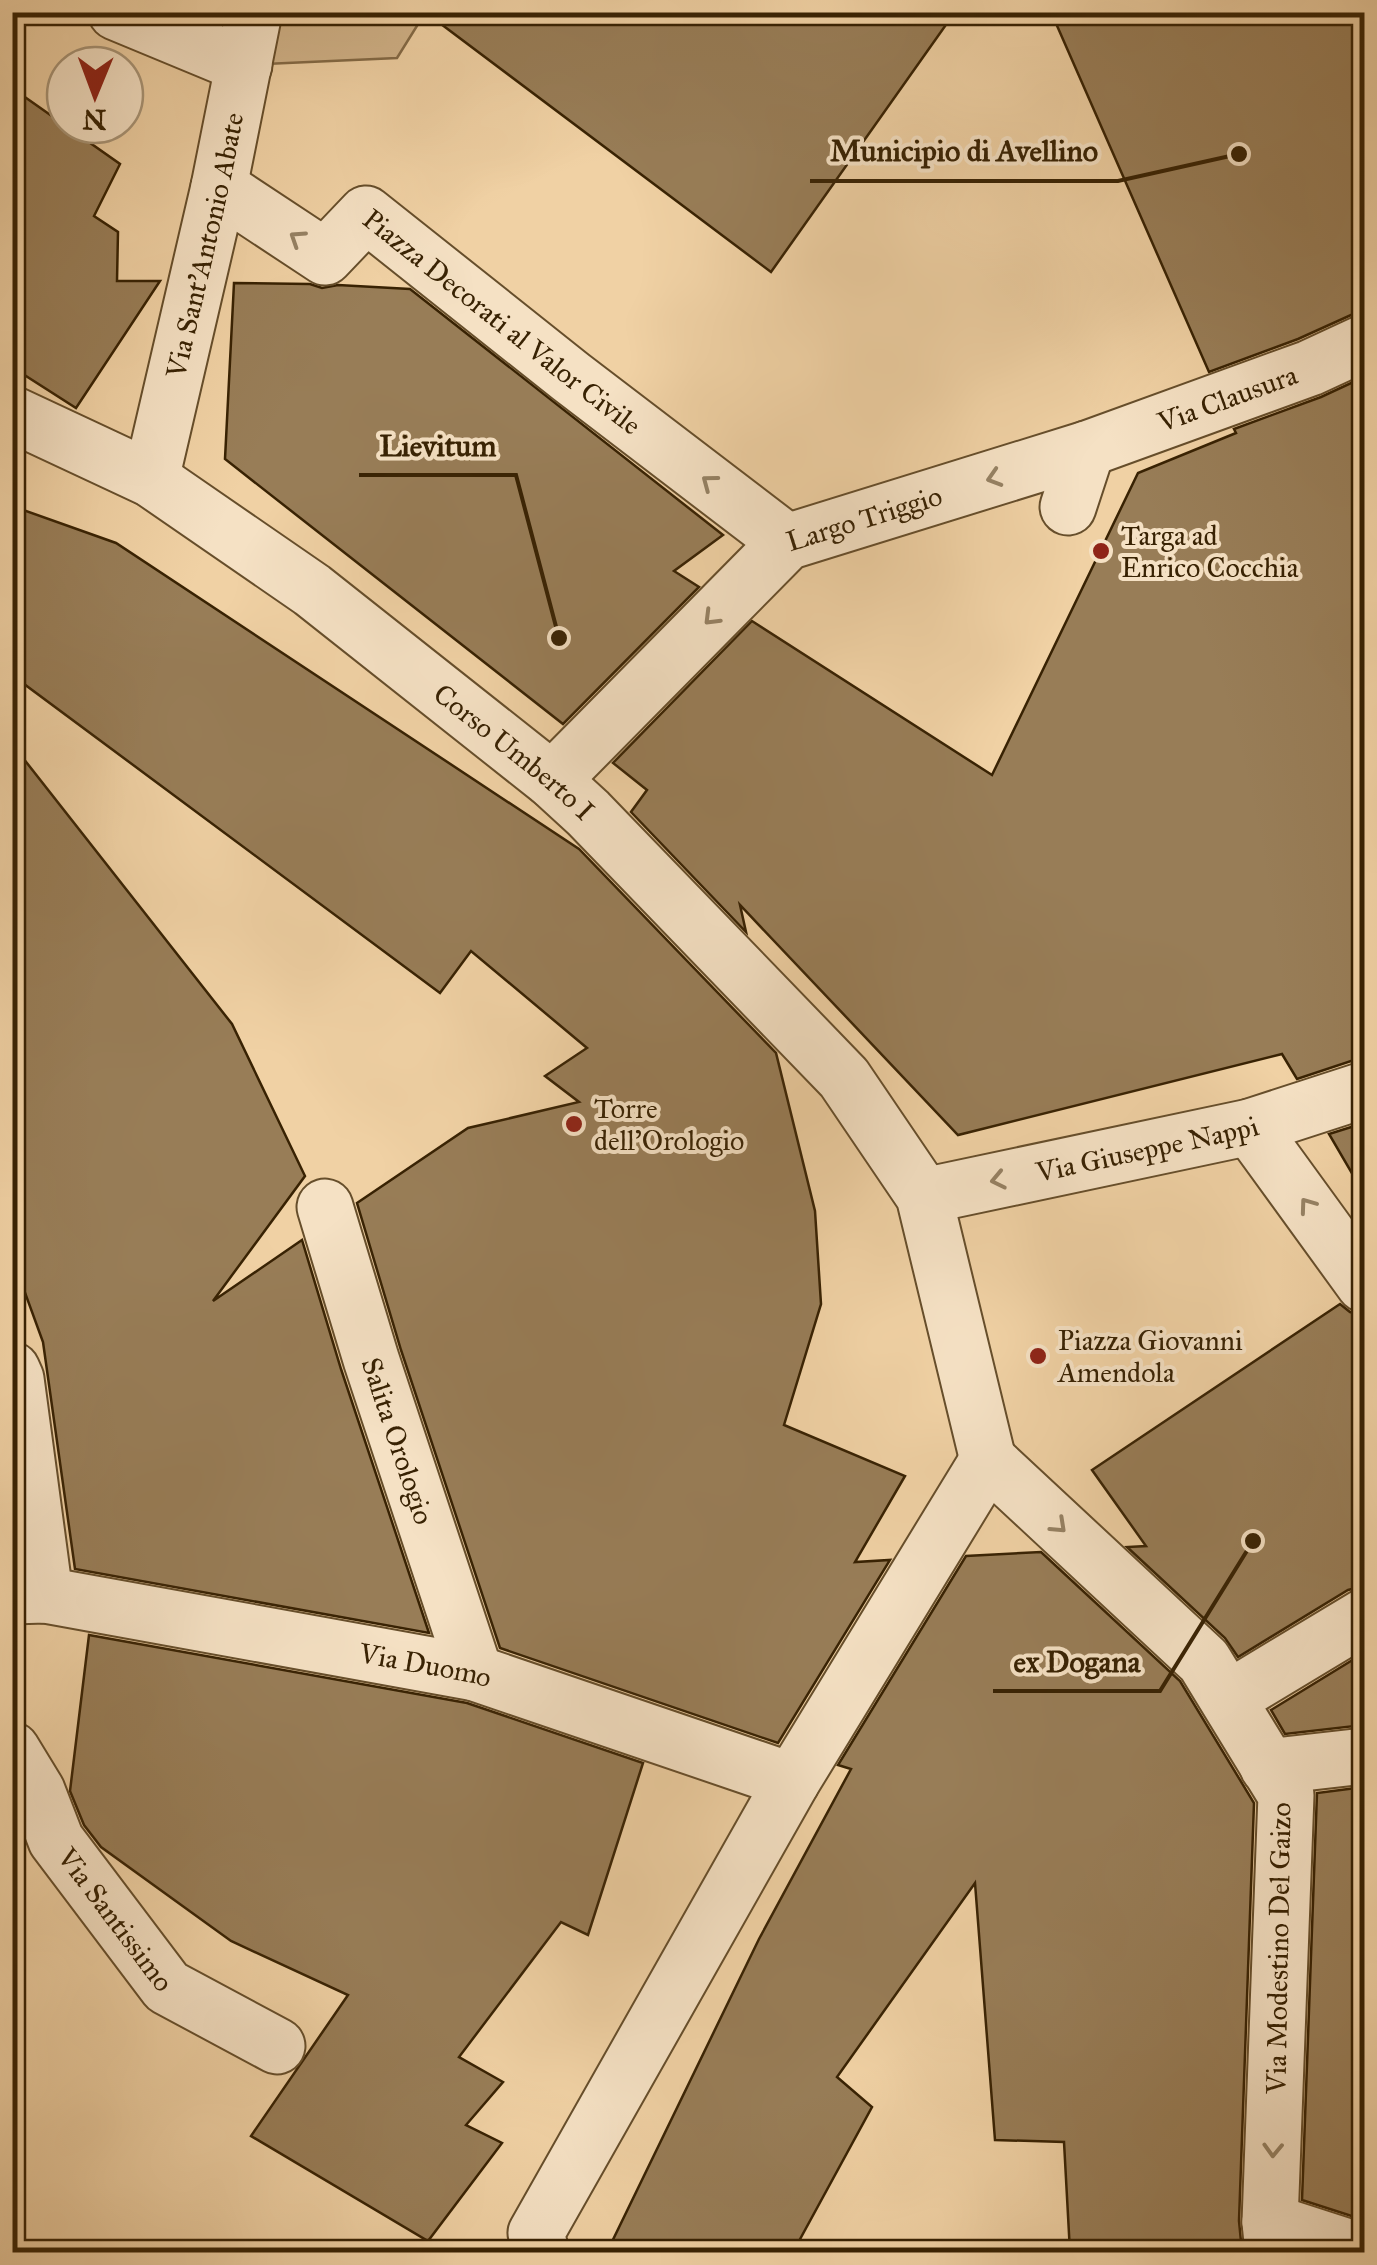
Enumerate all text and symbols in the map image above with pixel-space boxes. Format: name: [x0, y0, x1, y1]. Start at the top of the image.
north arrow: [45, 45, 145, 145]
text: N: [82, 102, 107, 137]
street label: Via Sant'Antonio Abate: [158, 110, 251, 382]
callout: Municipio di Avellino: [810, 121, 1118, 181]
text: Municipio di Avellino: [830, 133, 1098, 169]
street label: Piazza Decorati al Valor Civile: [356, 201, 648, 442]
one-way arrow: [290, 232, 308, 251]
street label: Via Clausura: [1152, 357, 1302, 440]
callout: Lievitum: [359, 415, 516, 475]
text: Lievitum: [379, 428, 497, 464]
one-way arrow: [987, 466, 1004, 487]
one-way arrow: [702, 477, 720, 494]
street label: Largo Triggio: [782, 478, 946, 559]
place label: Targa ad Enrico Cocchia: [1121, 518, 1299, 585]
marker: Targa ad Enrico Cocchia: [1090, 540, 1112, 562]
one-way arrow: [705, 607, 723, 625]
street label: Corso Umberto I: [427, 676, 601, 828]
place label: Torre dell'Orologio: [594, 1091, 744, 1158]
street label: Via Giuseppe Nappi: [1032, 1108, 1263, 1190]
marker: Torre dell'Orologio: [563, 1113, 585, 1135]
one-way arrow: [990, 1168, 1007, 1189]
one-way arrow: [1301, 1198, 1320, 1217]
place label: Piazza Giovanni Amendola: [1057, 1323, 1243, 1390]
marker: Piazza Giovanni Amendola: [1027, 1345, 1049, 1367]
street label: Salita Orologio: [354, 1353, 442, 1529]
one-way arrow: [1047, 1514, 1066, 1532]
callout: ex Dogana: [993, 1631, 1160, 1691]
street label: Via Duomo: [356, 1635, 497, 1696]
text: ex Dogana: [1014, 1644, 1142, 1680]
street label: Via Modestino Del Gaizo: [1258, 1802, 1299, 2095]
street label: Via Santissimo: [49, 1840, 181, 1999]
one-way arrow: [1263, 2142, 1284, 2158]

